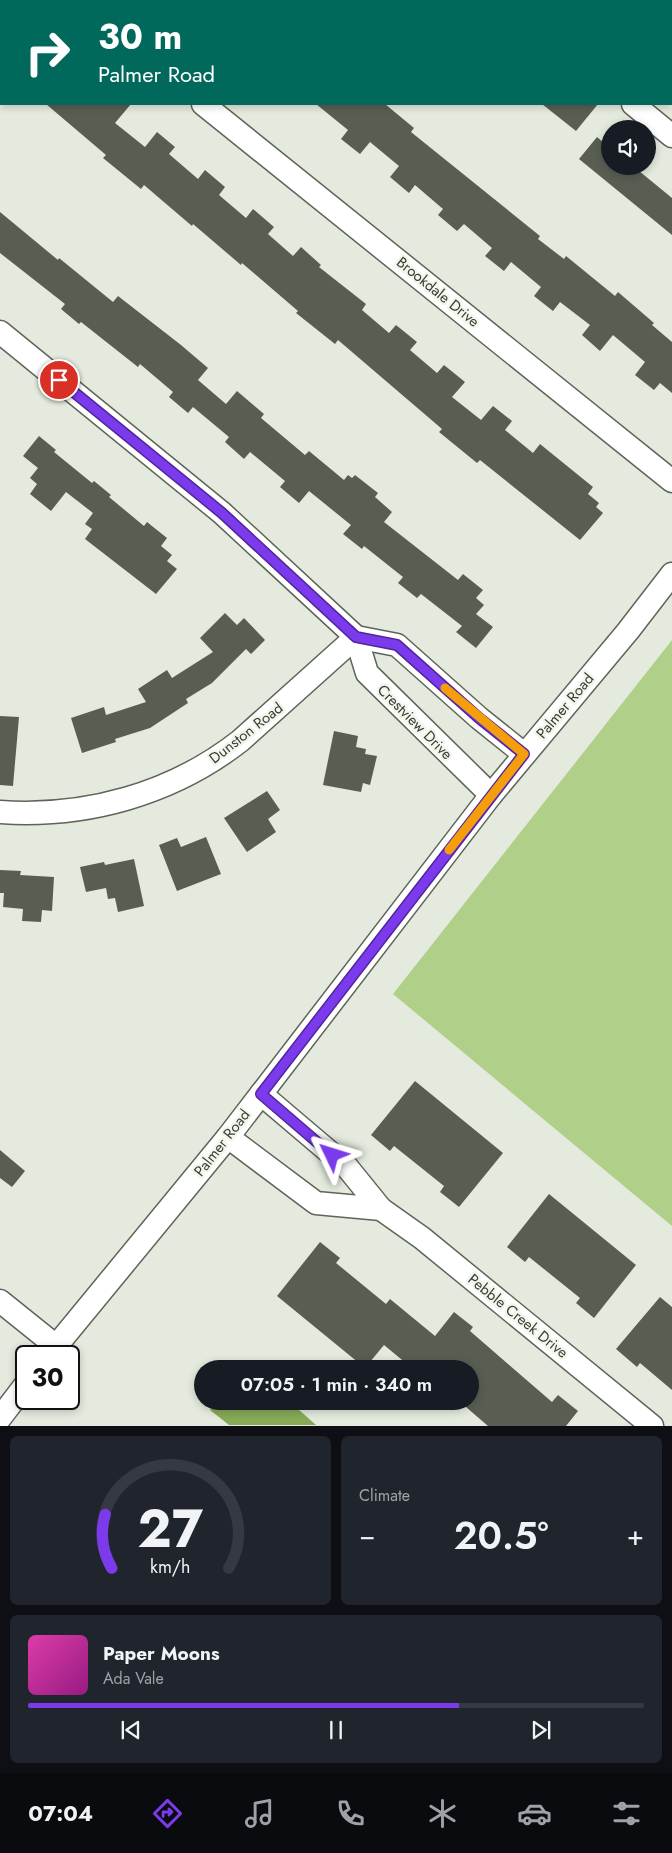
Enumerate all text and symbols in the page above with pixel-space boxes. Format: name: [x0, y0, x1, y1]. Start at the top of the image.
text: 30 m: [98, 12, 182, 62]
icon: right: [15, 20, 80, 85]
text: Palmer Road: [98, 58, 215, 90]
map controls: [601, 120, 656, 175]
button: sound: [601, 120, 656, 175]
street label: Brookdale Drive: [392, 252, 484, 333]
pin: [38, 359, 80, 401]
icon: arrive: [45, 366, 73, 394]
street label: Palmer Road: [531, 668, 599, 744]
street label: Crestview Drive: [372, 679, 458, 765]
street label: Dunston Road: [204, 697, 288, 769]
street label: Palmer Road: [189, 1105, 255, 1181]
position arrow: [305, 1128, 357, 1180]
street label: Pebble Creek Drive: [463, 1269, 573, 1364]
speed limit sign: 30: [15, 1345, 80, 1410]
text: 07:05 · 1 min · 340 m: [241, 1371, 432, 1398]
text: Climate: [359, 1484, 410, 1507]
text: 27: [138, 1491, 204, 1567]
text: 20.5°: [454, 1508, 549, 1563]
text: −: [359, 1515, 376, 1556]
text: +: [627, 1515, 644, 1556]
text: km/h: [150, 1554, 191, 1580]
text: Paper Moons: [103, 1640, 220, 1667]
text: Ada Vale: [103, 1667, 164, 1690]
icon: previous: [117, 1716, 145, 1744]
icon: pause: [322, 1716, 350, 1744]
icon: next: [527, 1716, 555, 1744]
icon: directions: [150, 1796, 185, 1831]
icon: music: [242, 1796, 277, 1831]
icon: phone: [333, 1796, 368, 1831]
icon: climate: [425, 1796, 460, 1831]
icon: car: [517, 1796, 552, 1831]
icon: filters: [609, 1796, 644, 1831]
text: 07:04: [28, 1797, 93, 1829]

